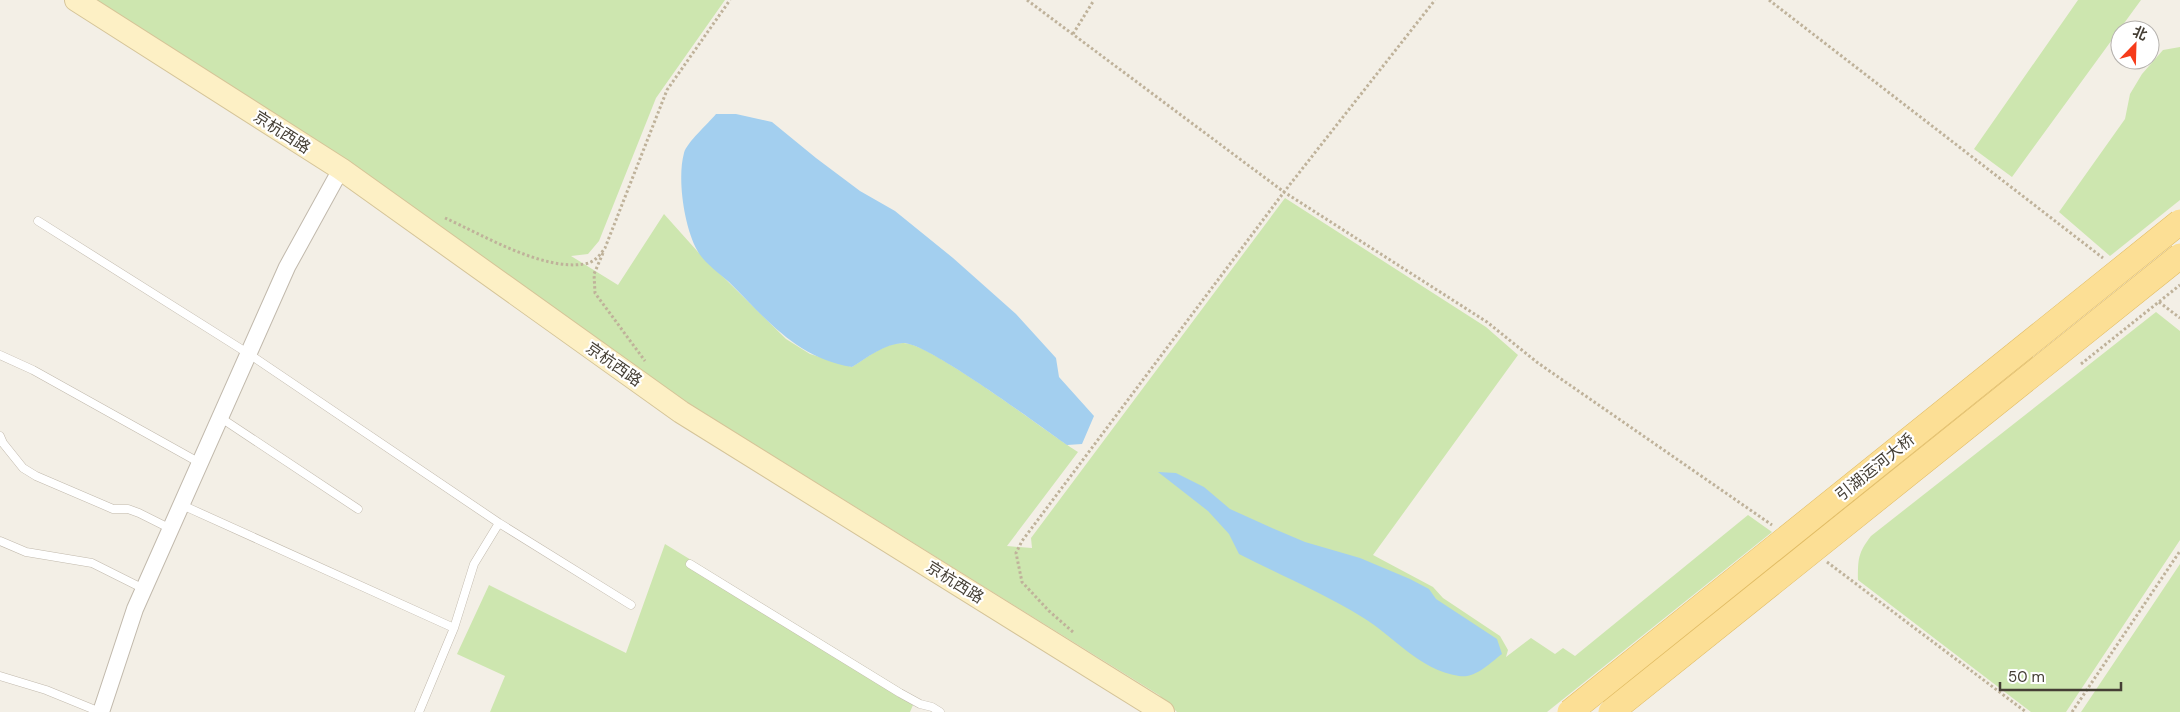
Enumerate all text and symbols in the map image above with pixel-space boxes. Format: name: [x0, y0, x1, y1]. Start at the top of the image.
north arrow: [2110, 20, 2160, 70]
text: 北: [2130, 22, 2150, 44]
street label: 京杭西路: [249, 106, 315, 158]
street label: 京杭西路: [582, 337, 646, 391]
street label: 引湖运河大桥: [1831, 429, 1919, 505]
street label: 京杭西路: [922, 556, 988, 608]
scale bar: [2000, 660, 2121, 692]
text: 50 m: [2008, 667, 2045, 687]

